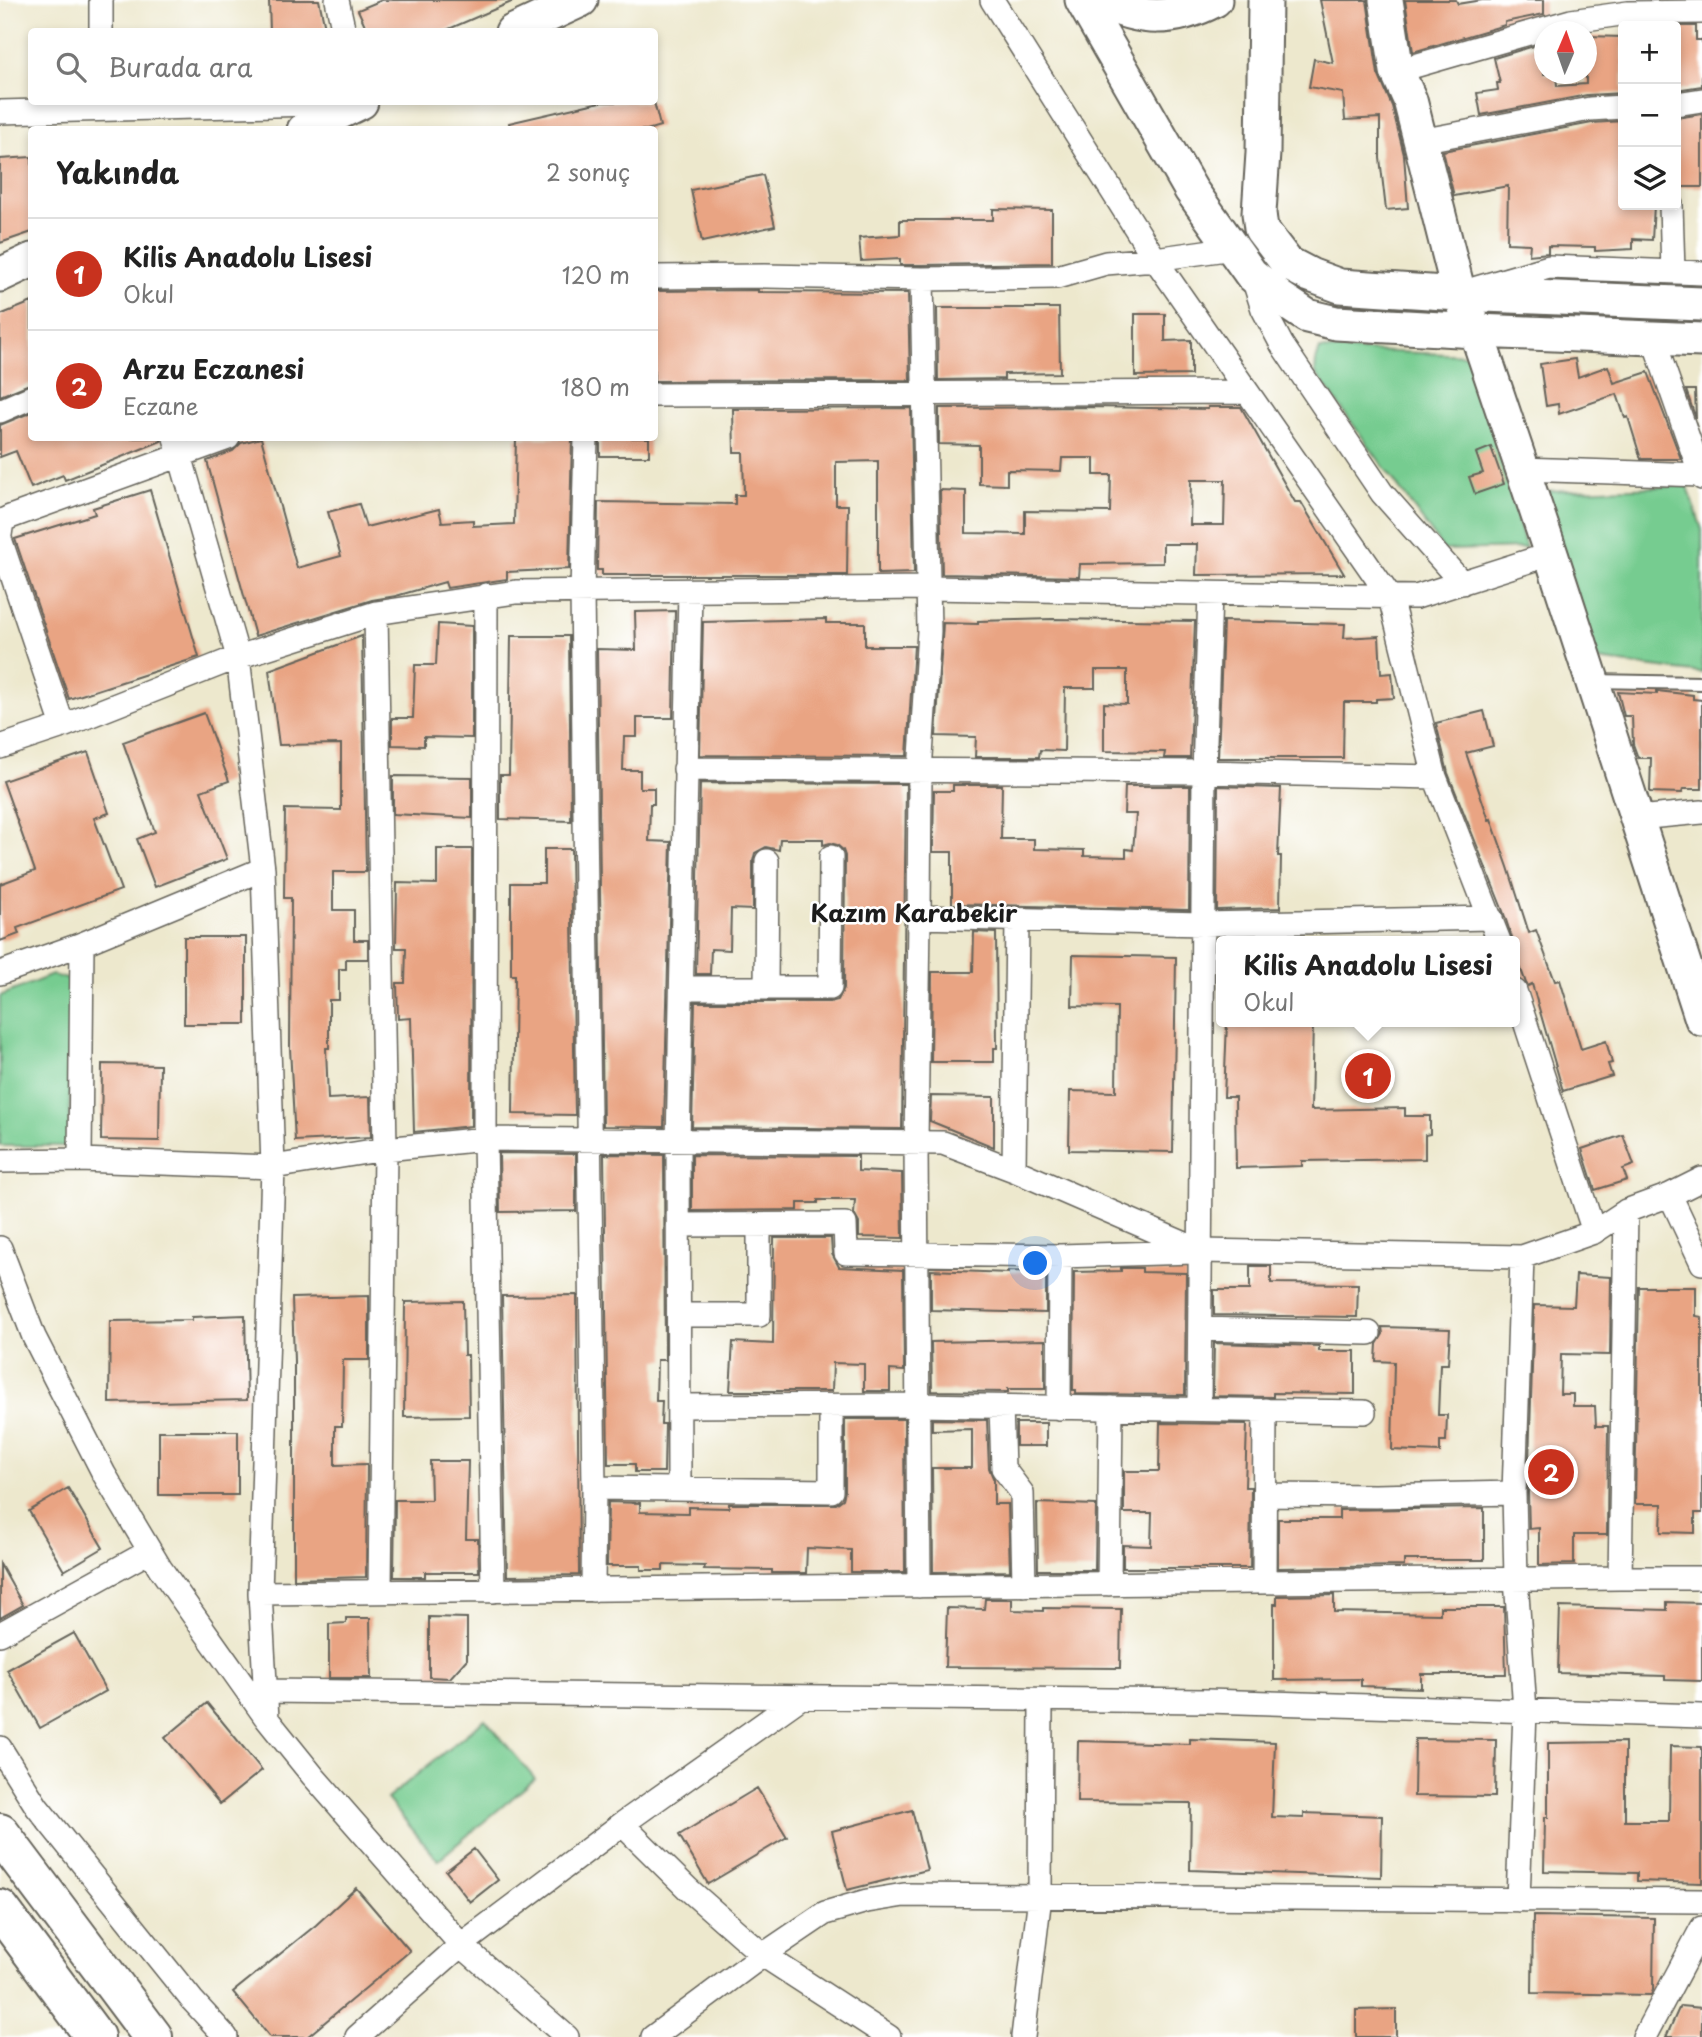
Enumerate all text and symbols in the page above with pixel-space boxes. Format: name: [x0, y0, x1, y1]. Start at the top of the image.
north arrow: [1534, 21, 1597, 84]
map controls: [1618, 21, 1681, 210]
button: +: [1618, 21, 1681, 84]
search box: [28, 28, 658, 105]
text: Burada ara: [108, 47, 252, 86]
icon: search: [52, 48, 90, 86]
button: −: [1618, 84, 1681, 147]
button: layers: [1618, 147, 1681, 210]
text: Yakında: [56, 149, 179, 194]
text: 2 sonuç: [546, 154, 630, 189]
text: Kilis Anadolu Lisesi: [123, 237, 372, 276]
text: 1: [74, 257, 85, 292]
text: 120 m: [562, 257, 630, 292]
text: Okul: [123, 276, 174, 311]
text: Arzu Eczanesi: [123, 349, 304, 388]
text: 2: [71, 369, 87, 404]
text: 180 m: [561, 369, 630, 404]
text: Eczane: [123, 388, 199, 423]
district label: Kazım Karabekir: [811, 894, 1018, 930]
popup: [1216, 936, 1520, 1027]
text: Kilis Anadolu Lisesi: [1243, 945, 1493, 984]
text: Okul: [1243, 984, 1294, 1019]
pin: 1: [1345, 1050, 1391, 1102]
your location: [1018, 1246, 1052, 1280]
pin: 2: [1528, 1446, 1574, 1498]

